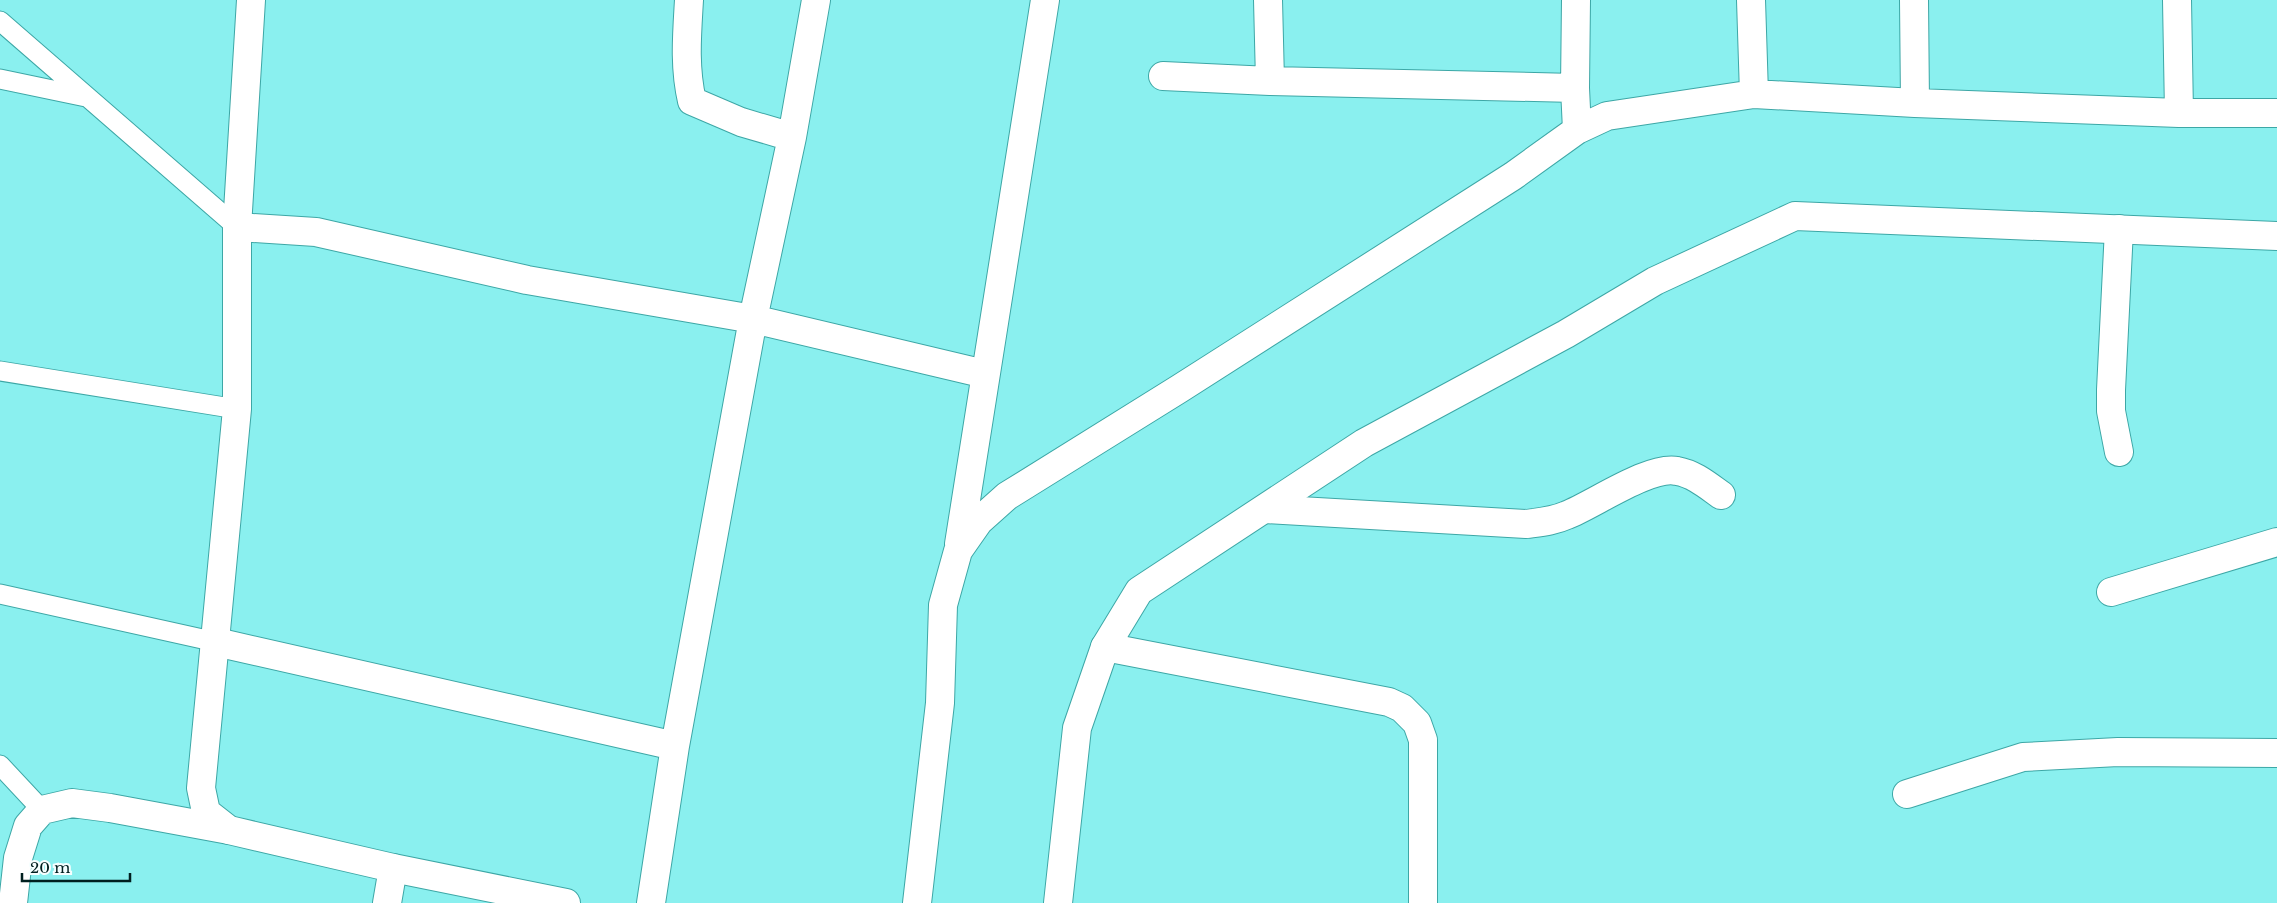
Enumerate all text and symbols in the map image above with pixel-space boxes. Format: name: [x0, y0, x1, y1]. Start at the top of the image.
scale bar: [22, 850, 130, 882]
text: 20 m: [30, 858, 70, 877]

